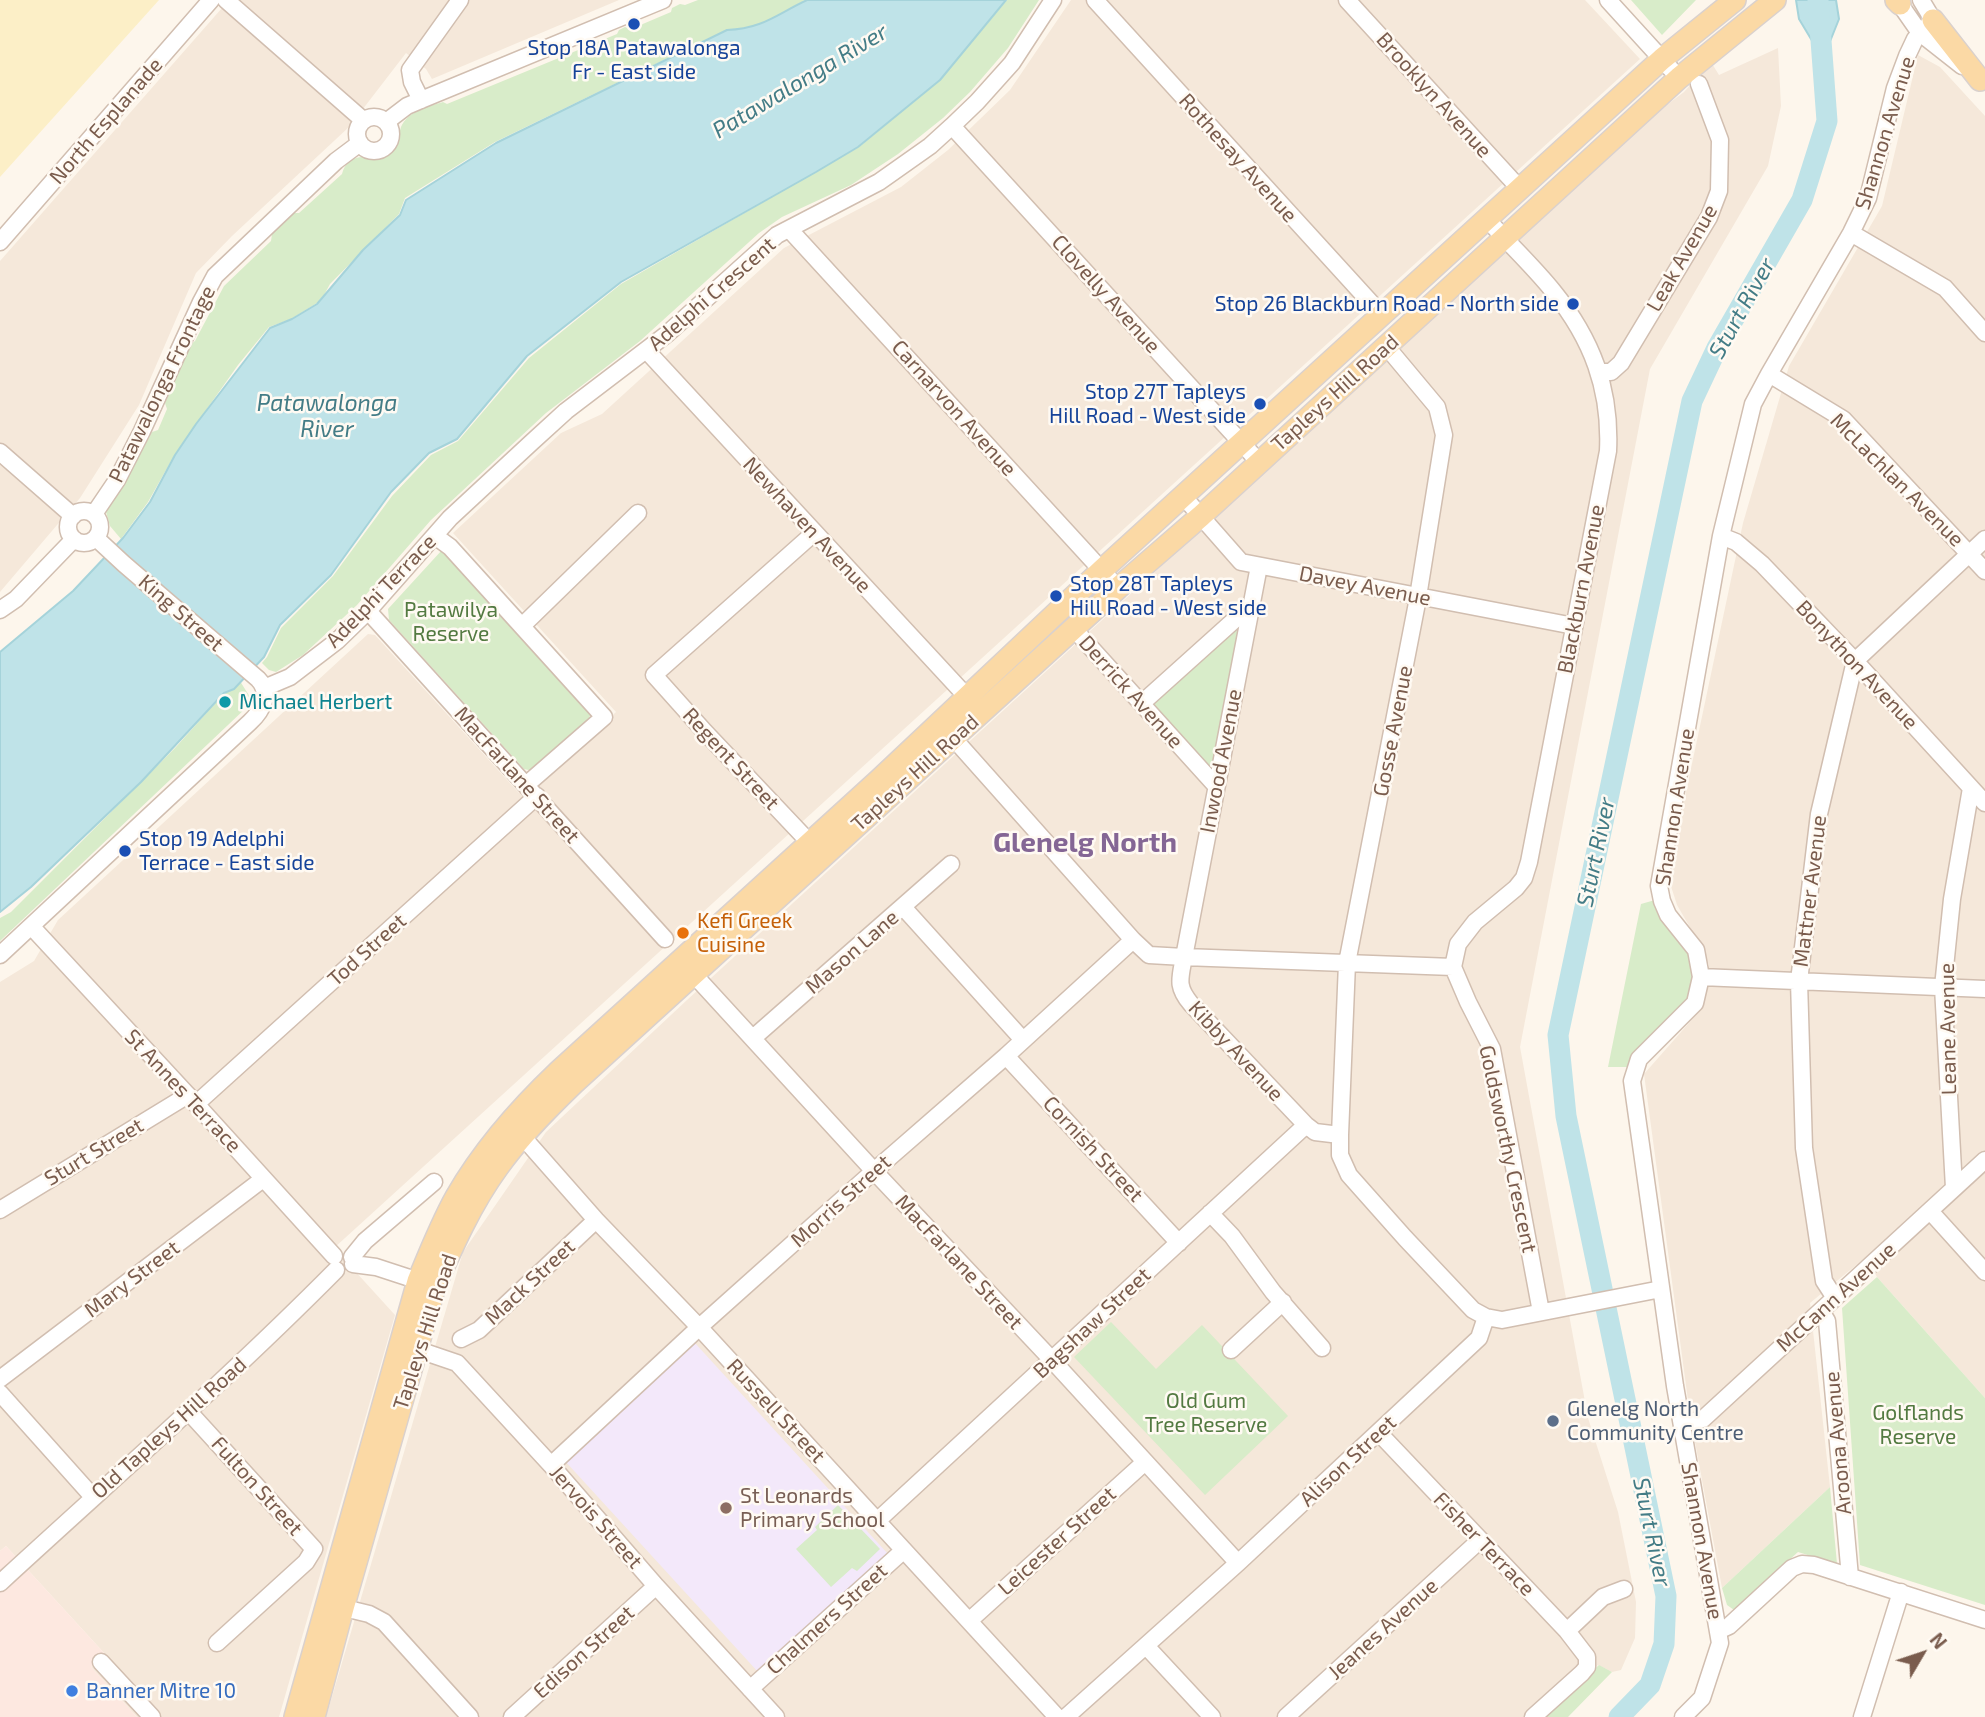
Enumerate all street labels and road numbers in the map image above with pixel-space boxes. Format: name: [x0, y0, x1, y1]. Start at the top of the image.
street label: Brooklyn Avenue: [1371, 27, 1497, 163]
street label: North Esplanade: [44, 53, 168, 189]
street label: Shannon Avenue: [1850, 53, 1920, 213]
street label: Rothesay Avenue: [1174, 88, 1302, 228]
street label: Leak Avenue: [1641, 200, 1723, 316]
street label: Clovelly Avenue: [1046, 230, 1166, 358]
street label: Adelphi Crescent: [643, 232, 781, 356]
street label: Patawalonga Frontage: [103, 281, 221, 487]
street label: Tapleys Hill Road: [1266, 329, 1404, 457]
street label: Carnarvon Avenue: [886, 335, 1022, 481]
street label: McLachlan Avenue: [1825, 408, 1969, 552]
street label: Newhaven Avenue: [738, 452, 876, 598]
street label: Blackburn Avenue: [1552, 502, 1610, 676]
street label: Adelphi Terrace: [321, 529, 441, 653]
street label: Davey Avenue: [1297, 561, 1433, 611]
street label: King Street: [133, 569, 229, 657]
street label: Bonython Avenue: [1791, 595, 1923, 735]
street label: Derrick Avenue: [1074, 630, 1188, 754]
street label: Gosse Avenue: [1368, 663, 1418, 799]
street label: Inwood Avenue: [1195, 687, 1247, 835]
street label: MacFarlane Street: [449, 701, 585, 849]
street label: Regent Street: [677, 703, 785, 815]
street label: Tapleys Hill Road: [846, 709, 984, 837]
street label: Shannon Avenue: [1650, 726, 1700, 888]
street label: Mattner Avenue: [1788, 814, 1832, 968]
street label: Mason Lane: [800, 905, 904, 999]
street label: Tod Street: [323, 908, 411, 992]
street label: Leane Avenue: [1934, 963, 1962, 1095]
street label: Kibby Avenue: [1183, 996, 1289, 1106]
street label: St Annes Terrace: [119, 1024, 247, 1158]
street label: Goldsworthy Crescent: [1474, 1043, 1542, 1255]
street label: Cornish Street: [1038, 1091, 1148, 1207]
street label: Sturt Street: [40, 1113, 148, 1191]
street label: Morris Street: [786, 1149, 896, 1253]
street label: MacFarlane Street: [890, 1189, 1028, 1335]
street label: Mack Street: [480, 1234, 580, 1330]
street label: Mary Street: [79, 1235, 185, 1323]
street label: McCann Avenue: [1771, 1237, 1901, 1357]
street label: Tapleys Hill Road: [388, 1251, 462, 1413]
street label: Bagshaw Street: [1028, 1262, 1156, 1384]
street label: Old Tapleys Hill Road: [86, 1352, 252, 1504]
street label: Russell Street: [721, 1354, 831, 1468]
street label: Aroona Avenue: [1819, 1370, 1857, 1516]
street label: Alison Street: [1295, 1410, 1401, 1512]
street label: Fulton Street: [206, 1431, 308, 1541]
street label: Jervois Street: [544, 1460, 648, 1574]
street label: Shannon Avenue: [1676, 1460, 1728, 1622]
street label: Leicester Street: [993, 1481, 1121, 1601]
street label: Fisher Terrace: [1428, 1487, 1540, 1601]
street label: Chalmers Street: [761, 1558, 893, 1680]
street label: Jeanes Avenue: [1323, 1573, 1443, 1685]
street label: Edison Street: [528, 1600, 640, 1704]

